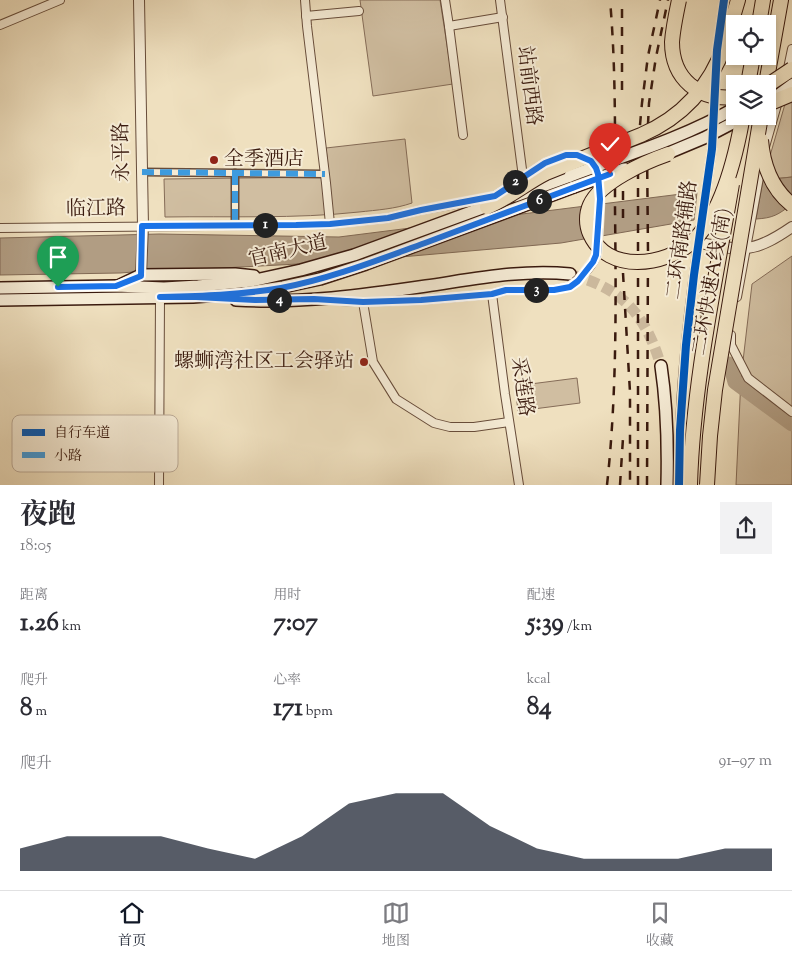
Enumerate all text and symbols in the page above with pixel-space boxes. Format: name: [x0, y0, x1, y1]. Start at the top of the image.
map controls: [726, 15, 776, 125]
button: locate: [726, 15, 776, 65]
street label: 站前西路: [509, 45, 547, 127]
button: layers: [726, 75, 776, 125]
street label: 永平路: [108, 122, 138, 182]
pin: [589, 123, 631, 174]
icon: check: [596, 130, 624, 158]
place label: 全季酒店: [224, 146, 304, 175]
marker: 全季酒店: [208, 154, 220, 166]
pin: 2: [502, 170, 528, 194]
text: 2: [512, 172, 519, 192]
street label: 二环南路辅路: [660, 179, 706, 301]
pin: 6: [526, 188, 552, 214]
text: 6: [536, 191, 543, 211]
street label: 临江路: [66, 195, 126, 225]
street label: 二环快速A线(南): [686, 206, 740, 358]
pin: 1: [252, 212, 278, 238]
text: 1: [263, 215, 268, 235]
street label: 官南大道: [246, 229, 330, 275]
pin: [37, 236, 79, 287]
icon: arrive: [44, 243, 72, 271]
pin: 3: [524, 278, 548, 302]
text: 3: [534, 280, 539, 300]
pin: 4: [266, 288, 292, 312]
text: 4: [276, 290, 283, 310]
place label: 螺蛳湾社区工会驿站: [174, 348, 354, 377]
street label: 采莲路: [502, 355, 540, 419]
marker: 螺蛳湾社区工会驿站: [358, 356, 370, 368]
legend: [12, 415, 178, 472]
text: 自行车道: [54, 424, 110, 444]
text: 小路: [54, 447, 82, 467]
text: 夜跑: [20, 496, 76, 536]
button: share: [720, 502, 772, 554]
text: 18:05: [20, 535, 51, 558]
text: 距离: [20, 586, 48, 606]
text: 用时: [273, 586, 301, 606]
text: 配速: [527, 586, 555, 606]
text: 1.26: [20, 606, 59, 642]
text: 7:07: [273, 606, 318, 642]
text: 5:39: [527, 606, 564, 642]
text: km: [59, 617, 81, 637]
text: /km: [564, 617, 592, 637]
text: kcal: [527, 670, 551, 690]
text: 爬升: [20, 671, 48, 691]
text: 心率: [273, 671, 301, 691]
text: 84: [527, 690, 552, 726]
text: 8: [20, 691, 33, 727]
text: 171: [273, 691, 303, 727]
text: m: [33, 702, 47, 722]
text: bpm: [303, 702, 333, 722]
text: 91–97 m: [719, 750, 772, 773]
text: 爬升: [20, 753, 52, 776]
tab: 首页: [118, 899, 146, 952]
tab: 地图: [382, 899, 410, 952]
tab: 收藏: [646, 899, 674, 952]

